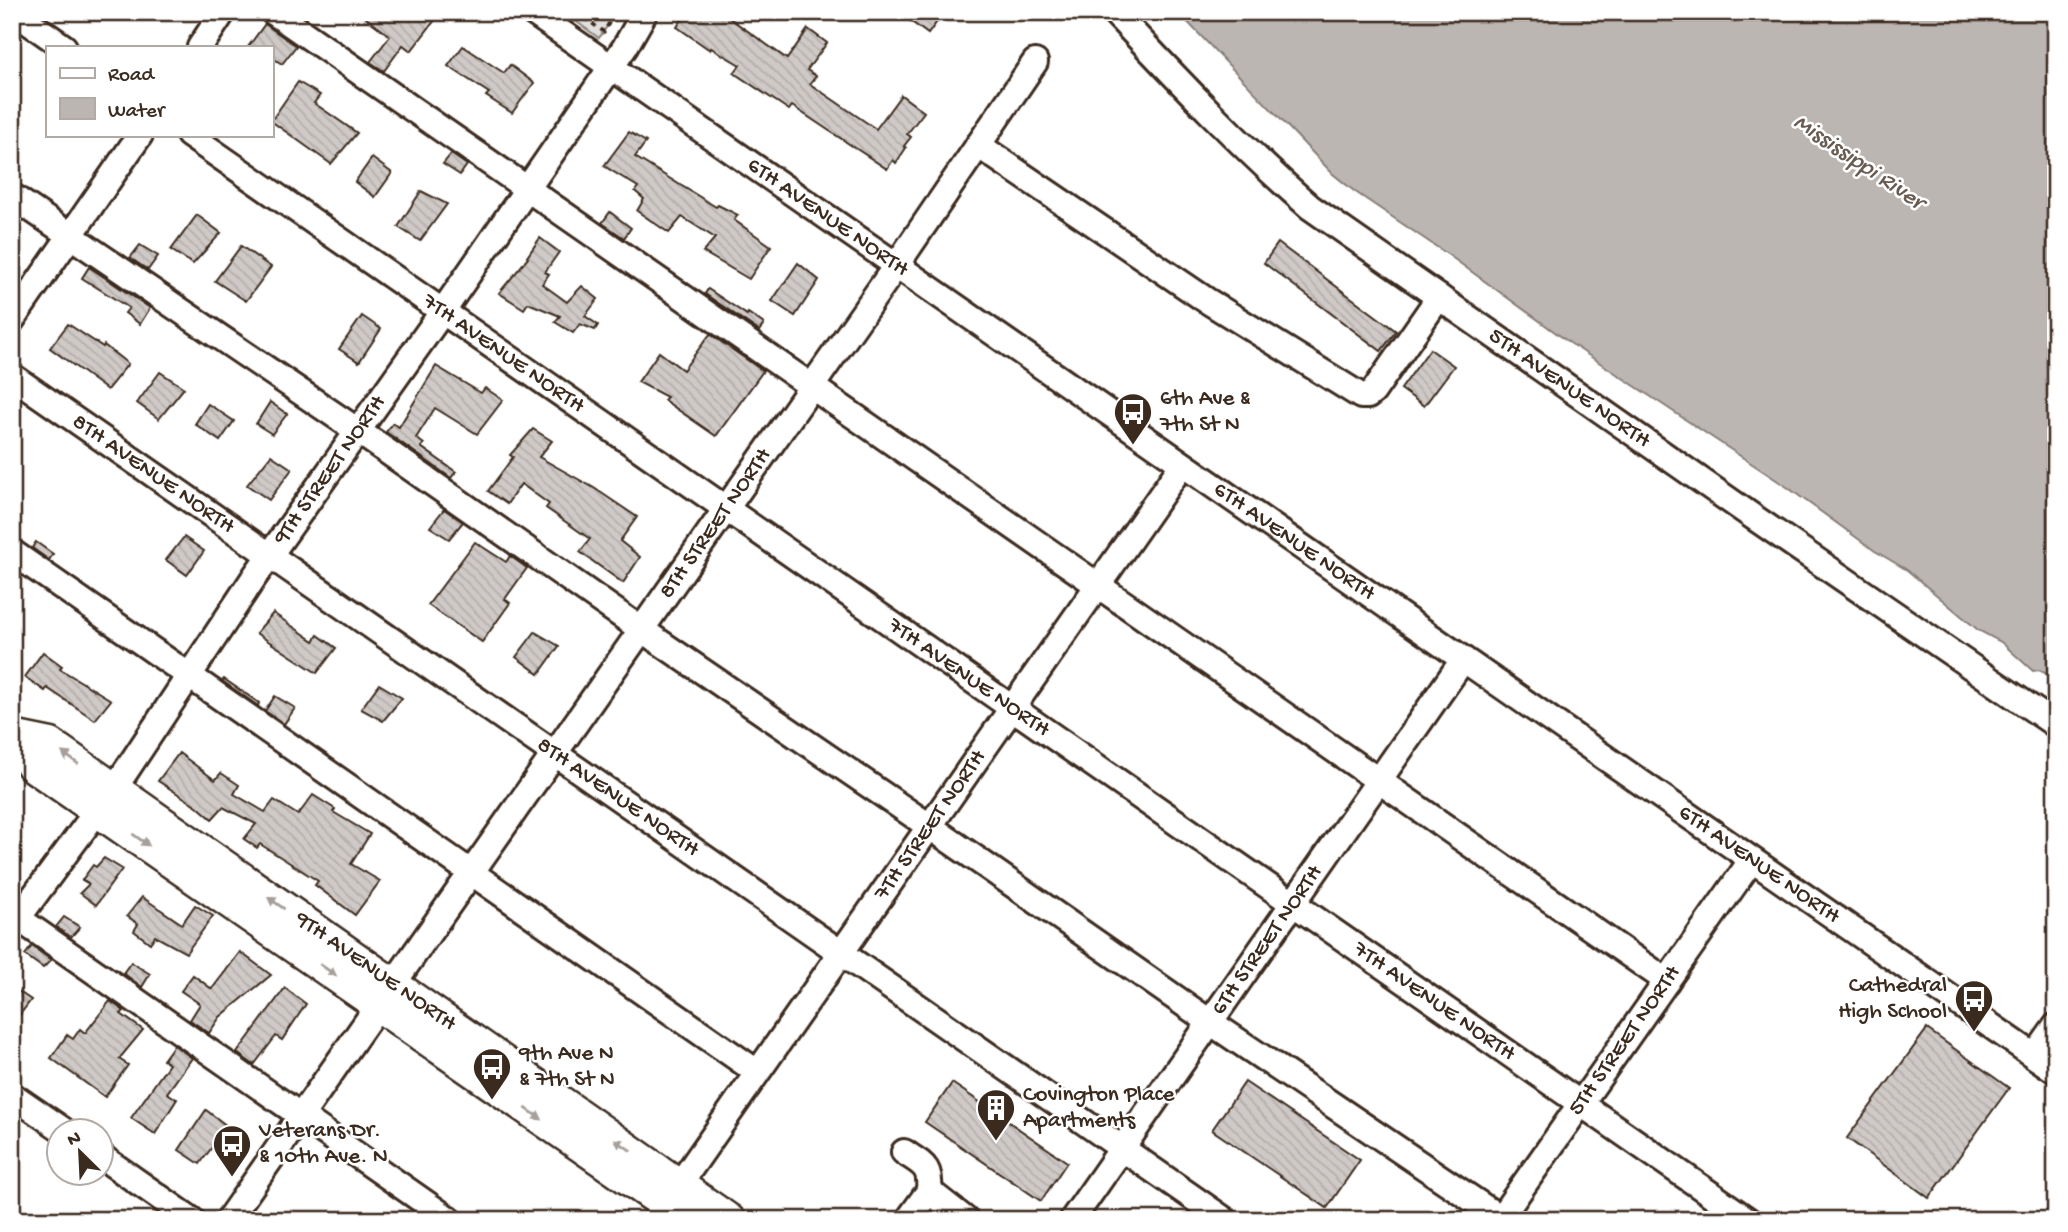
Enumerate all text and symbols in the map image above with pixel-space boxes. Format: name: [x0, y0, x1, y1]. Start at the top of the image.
legend: [46, 46, 273, 136]
text: Road: [108, 64, 156, 89]
text: Water: [108, 100, 166, 125]
water label: Mississippi River: [1787, 109, 1933, 220]
street label: 6TH AVENUE NORTH: [742, 152, 914, 283]
street label: 7TH AVENUE NORTH: [416, 288, 590, 420]
street label: 5TH AVENUE NORTH: [1483, 322, 1656, 455]
place label: 6th Ave & 7th St N: [1159, 386, 1251, 439]
street label: 9TH STREET NORTH: [267, 390, 393, 551]
bus stop icon: 6th Ave & 7th St N: [1112, 391, 1154, 446]
street label: 8TH AVENUE NORTH: [67, 408, 240, 541]
street label: 8TH STREET NORTH: [654, 443, 778, 604]
street label: 6TH AVENUE NORTH: [1208, 476, 1381, 608]
street label: 7TH AVENUE NORTH: [882, 611, 1056, 744]
street label: 8TH AVENUE NORTH: [531, 732, 705, 864]
street label: 7TH STREET NORTH: [868, 744, 993, 906]
one-way arrow: [61, 751, 79, 765]
street label: 6TH AVENUE NORTH: [1673, 799, 1846, 931]
one-way arrow: [132, 833, 150, 847]
street label: 6TH STREET NORTH: [1206, 860, 1329, 1021]
one-way arrow: [267, 896, 285, 910]
street label: 9TH AVENUE NORTH: [289, 905, 462, 1038]
street label: 7TH AVENUE NORTH: [1347, 935, 1521, 1068]
street label: 5TH STREET NORTH: [1563, 960, 1687, 1121]
one-way arrow: [318, 963, 337, 976]
place label: Cathedral High School: [1838, 973, 1947, 1026]
bus stop icon: Cathedral High School: [1953, 978, 1995, 1033]
place label: 9th Ave N & 7th St N: [518, 1041, 615, 1094]
bus stop icon: 9th Ave N & 7th St N: [471, 1046, 513, 1101]
place label: Covington Place Apartments: [1023, 1082, 1176, 1135]
building icon: Covington Place Apartments: [975, 1087, 1017, 1142]
one-way arrow: [525, 1107, 544, 1120]
north arrow: [46, 1116, 116, 1186]
place label: Veterans Dr. & 10th Ave. N: [258, 1118, 388, 1171]
bus stop icon: Veterans Dr. & 10th Ave. N: [211, 1123, 253, 1178]
text: N: [64, 1127, 85, 1153]
one-way arrow: [614, 1139, 632, 1153]

